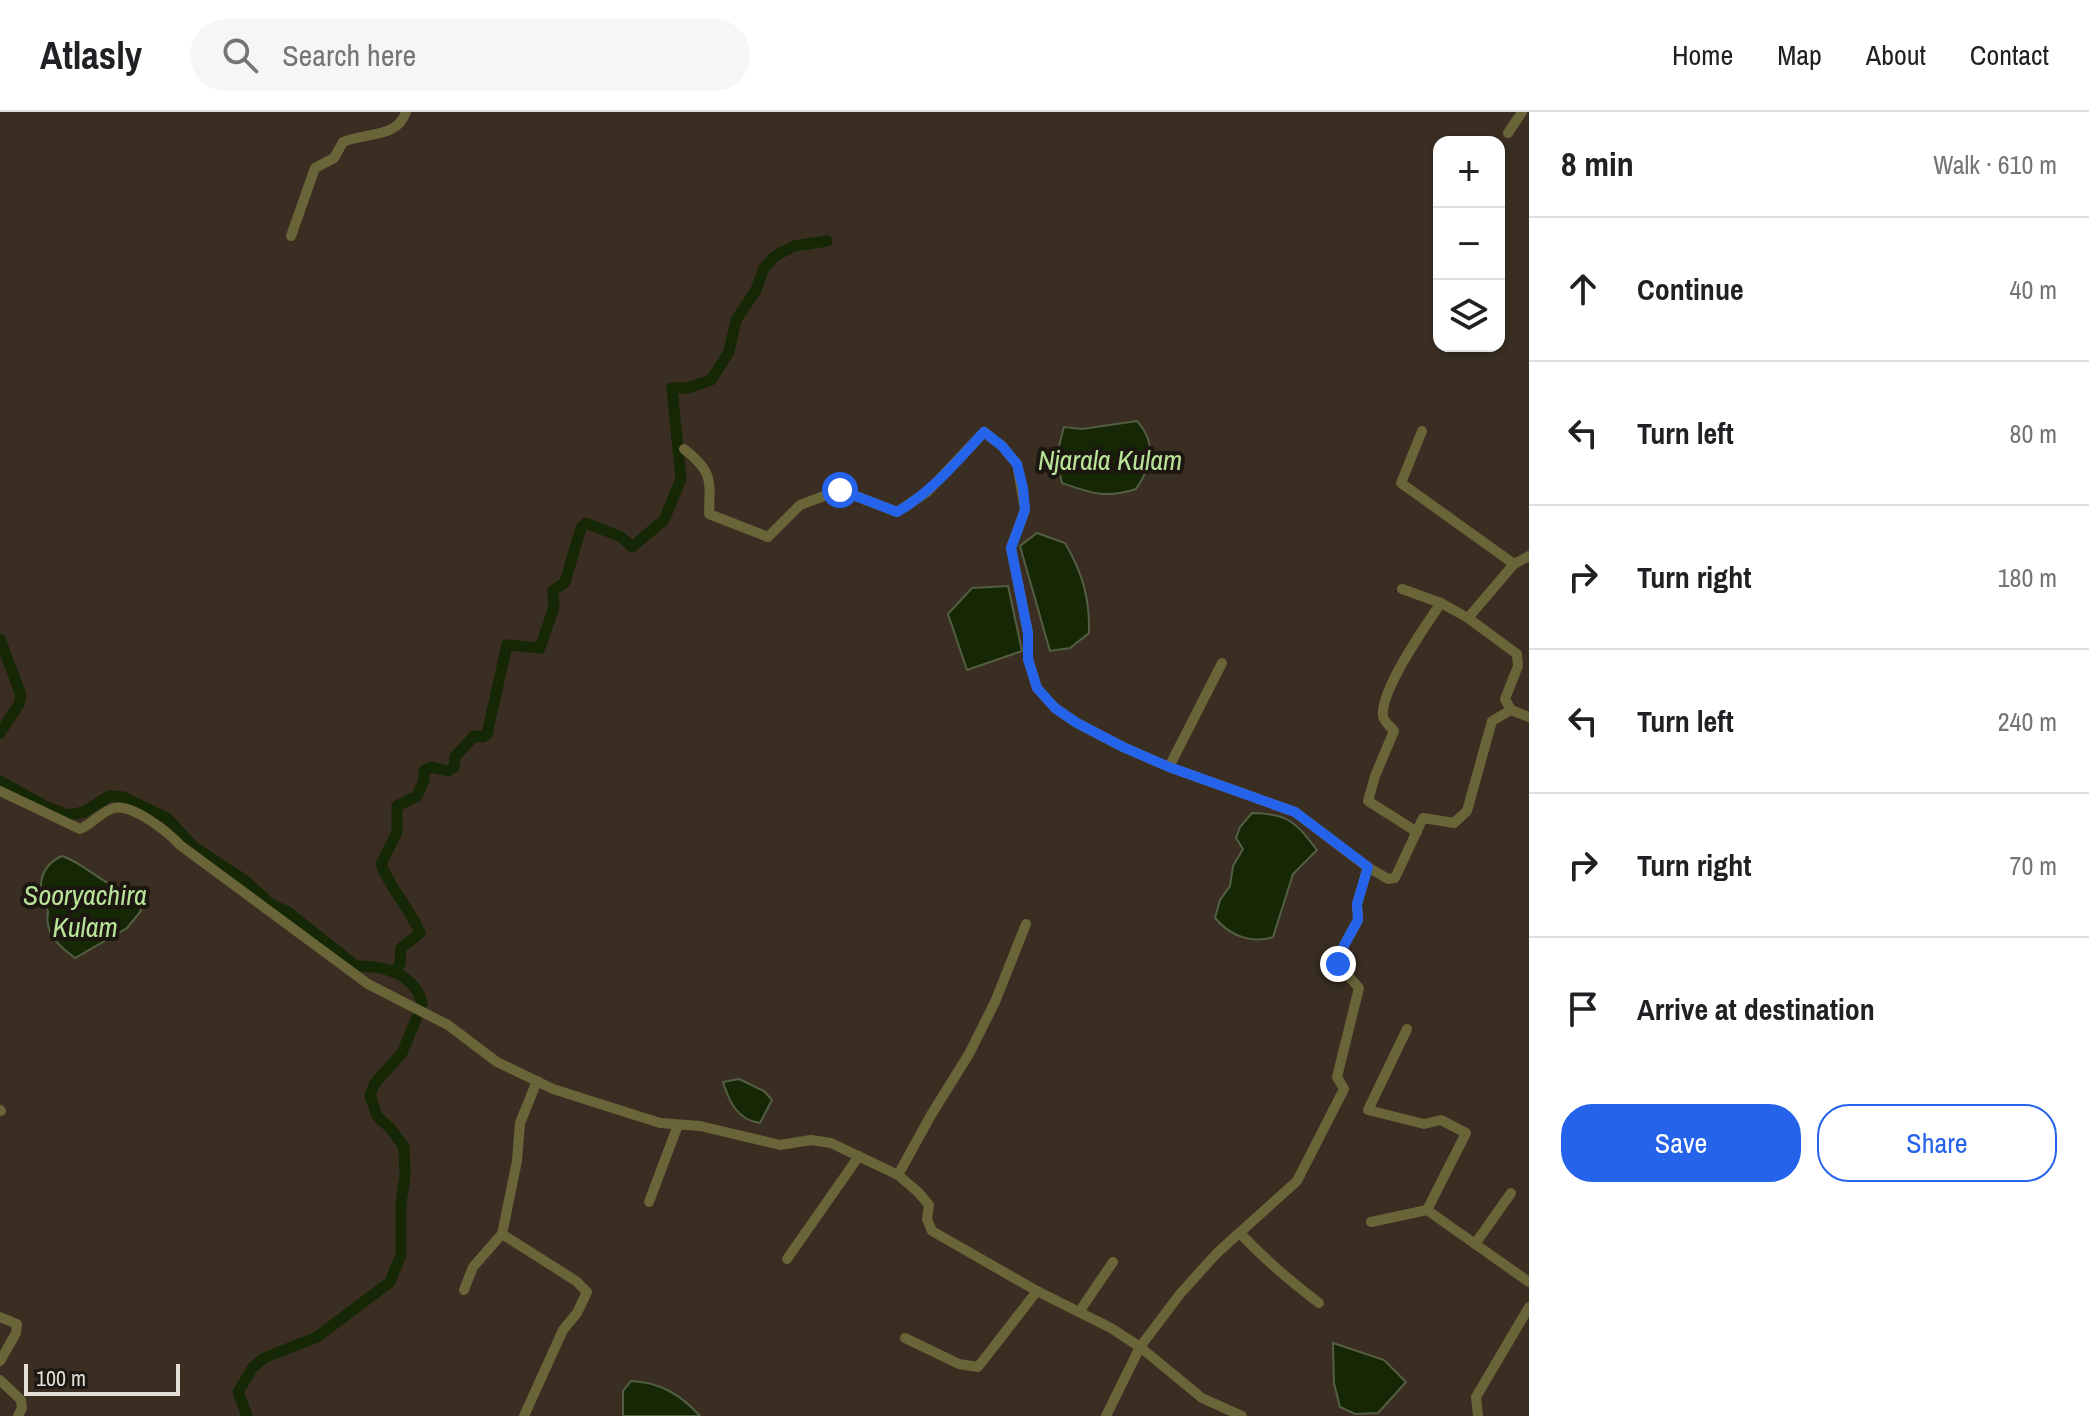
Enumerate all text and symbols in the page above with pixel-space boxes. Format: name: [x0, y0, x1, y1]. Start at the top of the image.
search box: [190, 19, 750, 91]
text: Atlasly: [40, 30, 142, 81]
icon: search: [218, 33, 262, 77]
text: Search here: [282, 35, 416, 75]
text: Home: [1672, 36, 1733, 74]
text: Map: [1777, 36, 1822, 74]
text: About: [1866, 36, 1926, 74]
text: Contact: [1970, 36, 2049, 74]
map controls: [1433, 136, 1505, 352]
button: +: [1433, 136, 1505, 208]
text: 8 min: [1561, 141, 1634, 187]
text: Walk · 610 m: [1933, 147, 2057, 182]
button: −: [1433, 208, 1505, 280]
icon: ahead: [1561, 267, 1605, 311]
text: Continue: [1637, 269, 1744, 309]
text: 40 m: [2010, 272, 2057, 307]
button: layers: [1433, 280, 1505, 352]
icon: left: [1561, 411, 1605, 455]
text: Turn left: [1637, 413, 1734, 453]
text: 80 m: [2010, 416, 2057, 451]
water label: Njarala Kulam: [1038, 441, 1182, 479]
route start: [822, 472, 858, 508]
icon: right: [1561, 555, 1605, 599]
text: Turn right: [1637, 557, 1751, 597]
text: 180 m: [1998, 560, 2057, 595]
icon: left: [1561, 699, 1605, 743]
text: Turn left: [1637, 701, 1734, 741]
text: 240 m: [1998, 704, 2057, 739]
icon: right: [1561, 843, 1605, 887]
text: Turn right: [1637, 845, 1751, 885]
text: 70 m: [2010, 848, 2057, 883]
water label: Sooryachira Kulam: [23, 876, 147, 946]
route end: [1320, 946, 1356, 982]
icon: arrive: [1561, 987, 1605, 1031]
text: Arrive at destination: [1637, 989, 1875, 1029]
button: Save: [1561, 1104, 1801, 1182]
button: Share: [1817, 1104, 2057, 1182]
scale bar: [24, 1360, 180, 1396]
text: 100 m: [36, 1363, 86, 1393]

